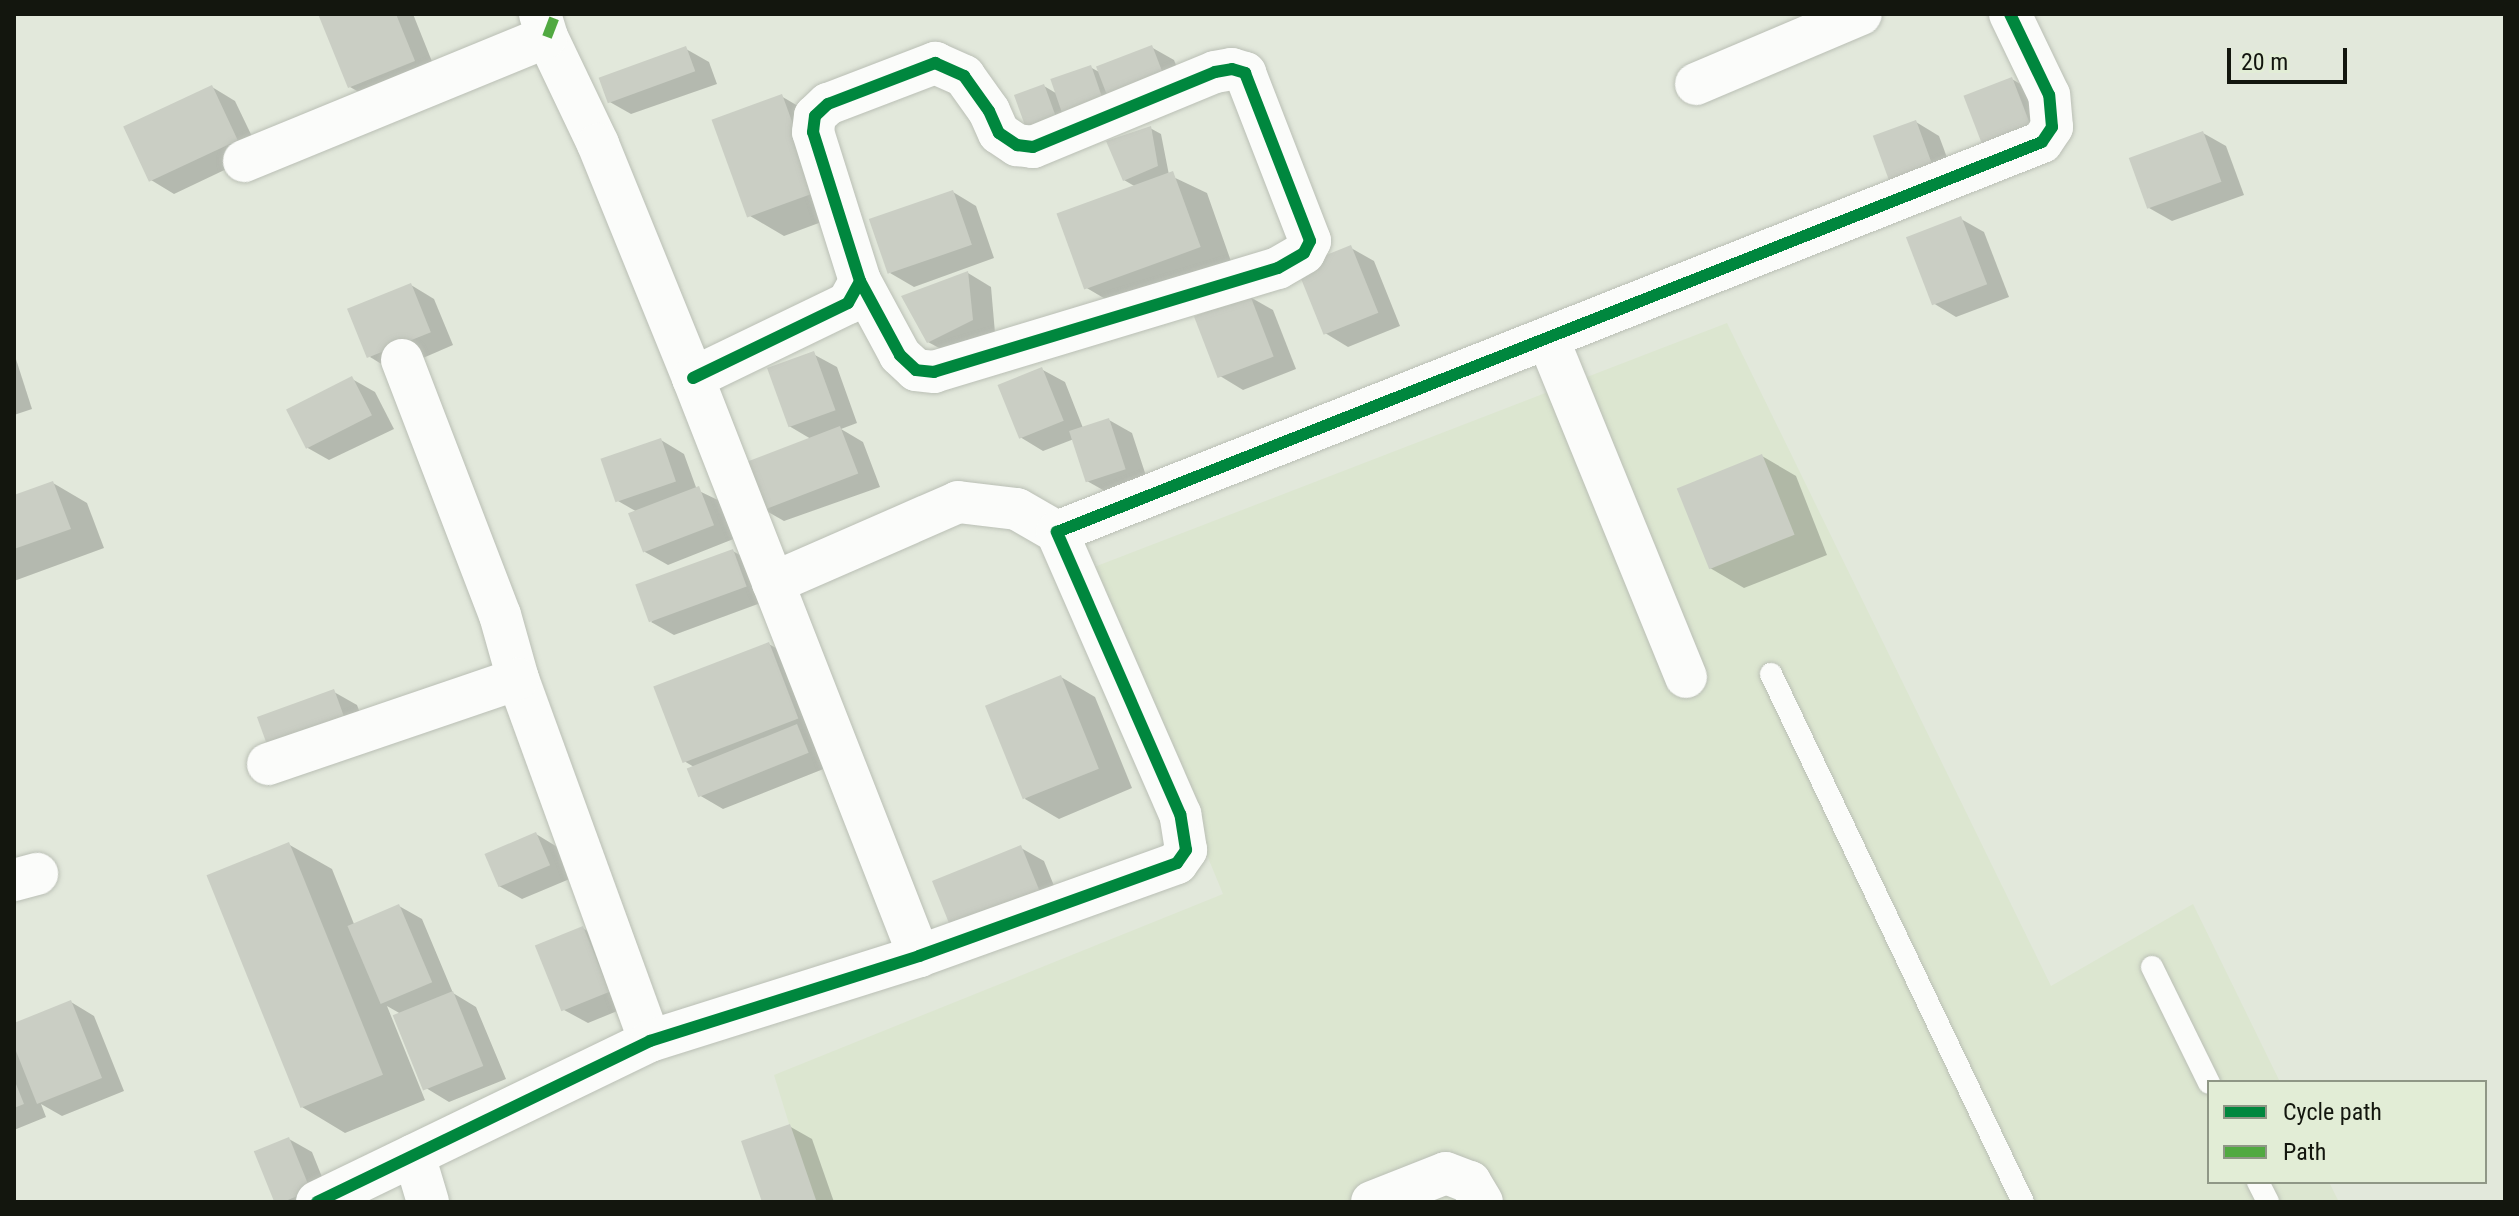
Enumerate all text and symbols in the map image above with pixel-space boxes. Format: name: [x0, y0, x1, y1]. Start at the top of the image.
scale bar: [2231, 32, 2351, 82]
text: 20 m: [2241, 48, 2288, 76]
legend: [2207, 1080, 2487, 1184]
text: Cycle path: [2283, 1098, 2382, 1126]
text: Path: [2283, 1138, 2326, 1166]

